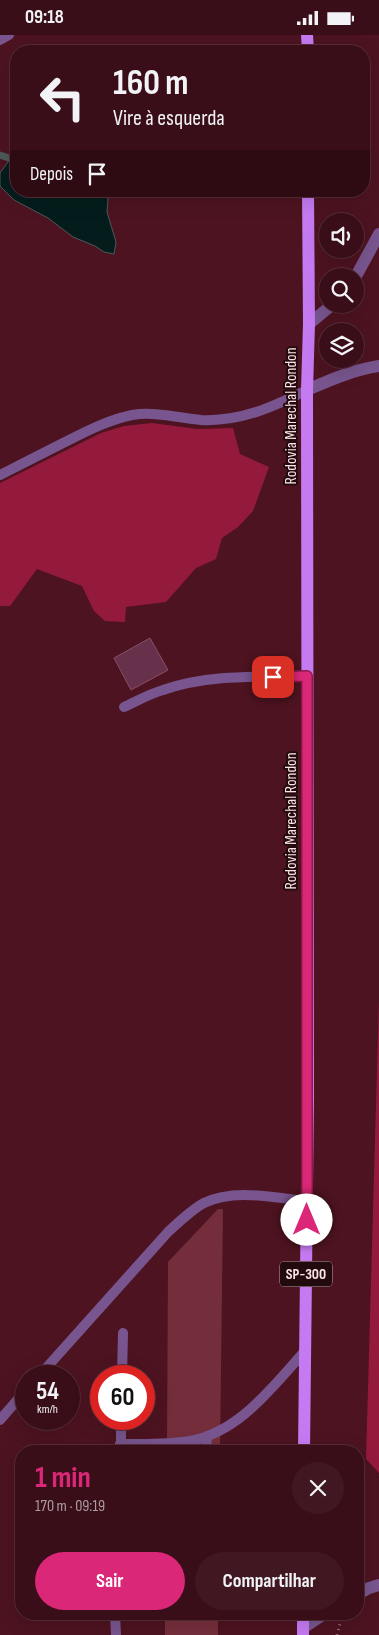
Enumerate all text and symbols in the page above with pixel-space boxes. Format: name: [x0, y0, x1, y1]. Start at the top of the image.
text: 09:18: [25, 6, 64, 29]
text: 160 m: [113, 62, 189, 105]
icon: left: [30, 65, 95, 130]
text: Vire à esquerda: [113, 105, 225, 132]
icon: arrive: [83, 160, 111, 188]
text: Depois: [30, 163, 73, 186]
map controls: [319, 213, 364, 368]
button: sound: [319, 213, 364, 258]
button: search: [319, 268, 364, 313]
button: layers: [319, 323, 364, 368]
street label: Rodovia Marechal Rondon: [282, 347, 301, 485]
pin: [252, 656, 294, 698]
icon: arrive: [259, 663, 287, 691]
street label: Rodovia Marechal Rondon: [282, 752, 301, 890]
position arrow: [280, 1193, 332, 1245]
road number: SP-300: [280, 1261, 332, 1287]
speed limit sign: 60: [90, 1365, 155, 1430]
text: 54: [36, 1376, 59, 1407]
text: km/h: [37, 1402, 58, 1417]
text: 1 min: [35, 1460, 91, 1496]
button: close: [292, 1462, 344, 1514]
text: 170 m · 09:19: [35, 1497, 105, 1516]
button: Sair: [35, 1552, 185, 1610]
button: Compartilhar: [195, 1552, 344, 1610]

